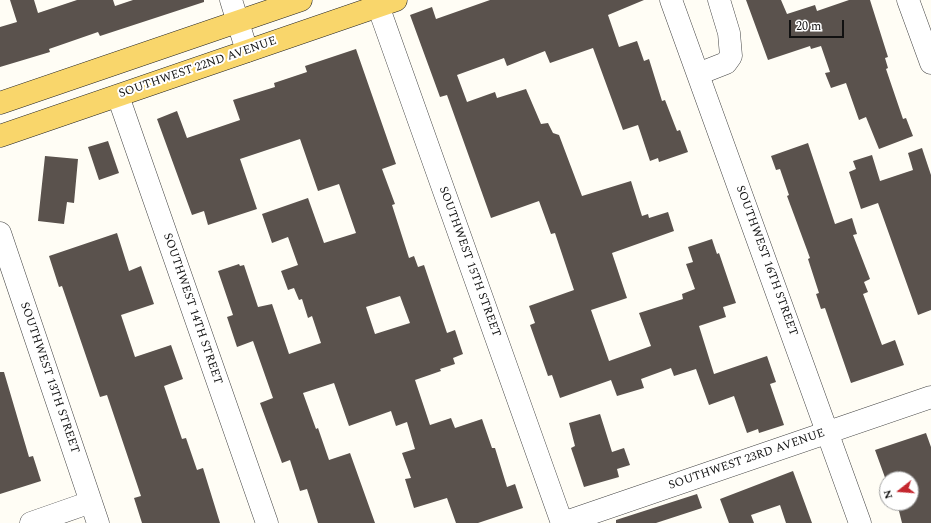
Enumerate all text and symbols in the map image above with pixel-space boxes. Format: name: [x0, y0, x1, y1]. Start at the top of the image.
scale bar: [791, 12, 846, 38]
text: 20 m: [796, 17, 821, 36]
street label: SOUTHWEST 22ND AVENUE: [117, 34, 279, 102]
street label: SOUTHWEST 16TH STREET: [732, 184, 800, 338]
street label: SOUTHWEST 15TH STREET: [435, 185, 503, 339]
street label: SOUTHWEST 14TH STREET: [159, 231, 225, 387]
street label: SOUTHWEST 13TH STREET: [16, 300, 82, 456]
street label: SOUTHWEST 23RD AVENUE: [667, 426, 827, 494]
north arrow: [879, 471, 919, 511]
text: N: [879, 488, 897, 501]

